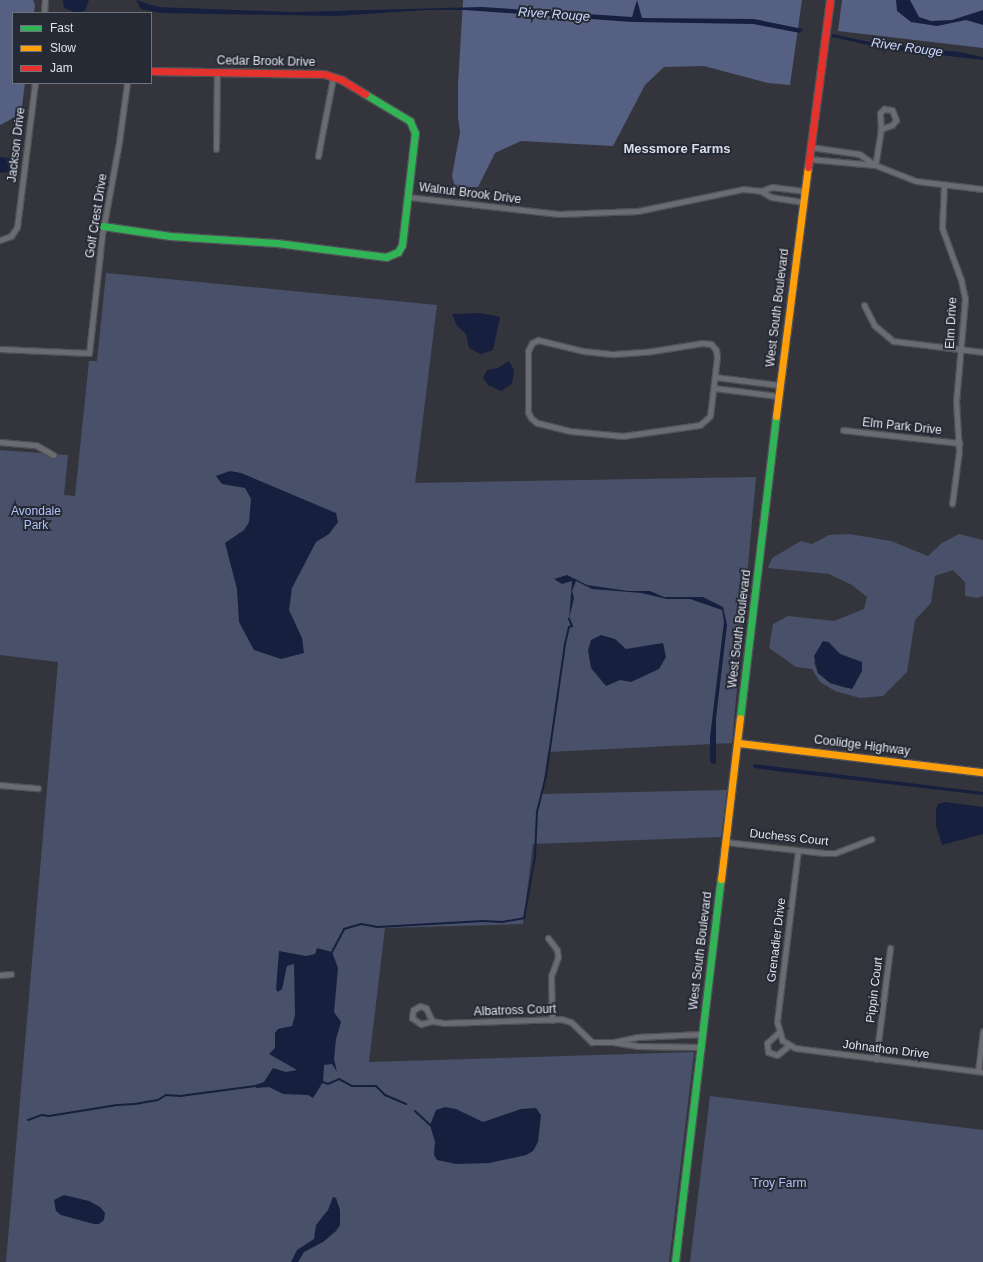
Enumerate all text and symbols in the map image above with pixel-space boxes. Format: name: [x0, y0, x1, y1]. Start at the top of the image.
water label: River Rouge: [517, 5, 591, 25]
legend: [12, 12, 152, 84]
text: Fast: [50, 21, 73, 35]
water label: River Rouge: [870, 35, 944, 61]
text: Slow: [50, 41, 76, 55]
street label: Cedar Brook Drive: [217, 54, 315, 70]
text: Jam: [50, 61, 73, 75]
street label: Jackson Drive: [5, 107, 29, 183]
district label: Messmore Farms: [624, 141, 730, 157]
street label: Golf Crest Drive: [83, 173, 111, 259]
street label: Walnut Brook Drive: [418, 181, 522, 207]
street label: West South Boulevard: [764, 248, 792, 368]
street label: Elm Drive: [943, 297, 961, 349]
street label: Elm Park Drive: [861, 416, 943, 438]
park label: Avondale Park: [11, 505, 61, 533]
street label: West South Boulevard: [726, 569, 754, 689]
street label: Coolidge Highway: [813, 733, 911, 759]
street label: Duchess Court: [749, 827, 829, 849]
street label: West South Boulevard: [687, 891, 715, 1011]
street label: Grenadier Drive: [765, 897, 789, 983]
street label: Pippin Court: [864, 956, 886, 1024]
street label: Albatross Court: [473, 1002, 557, 1020]
street label: Johnathon Drive: [842, 1038, 930, 1062]
park label: Troy Farm: [752, 1177, 806, 1191]

